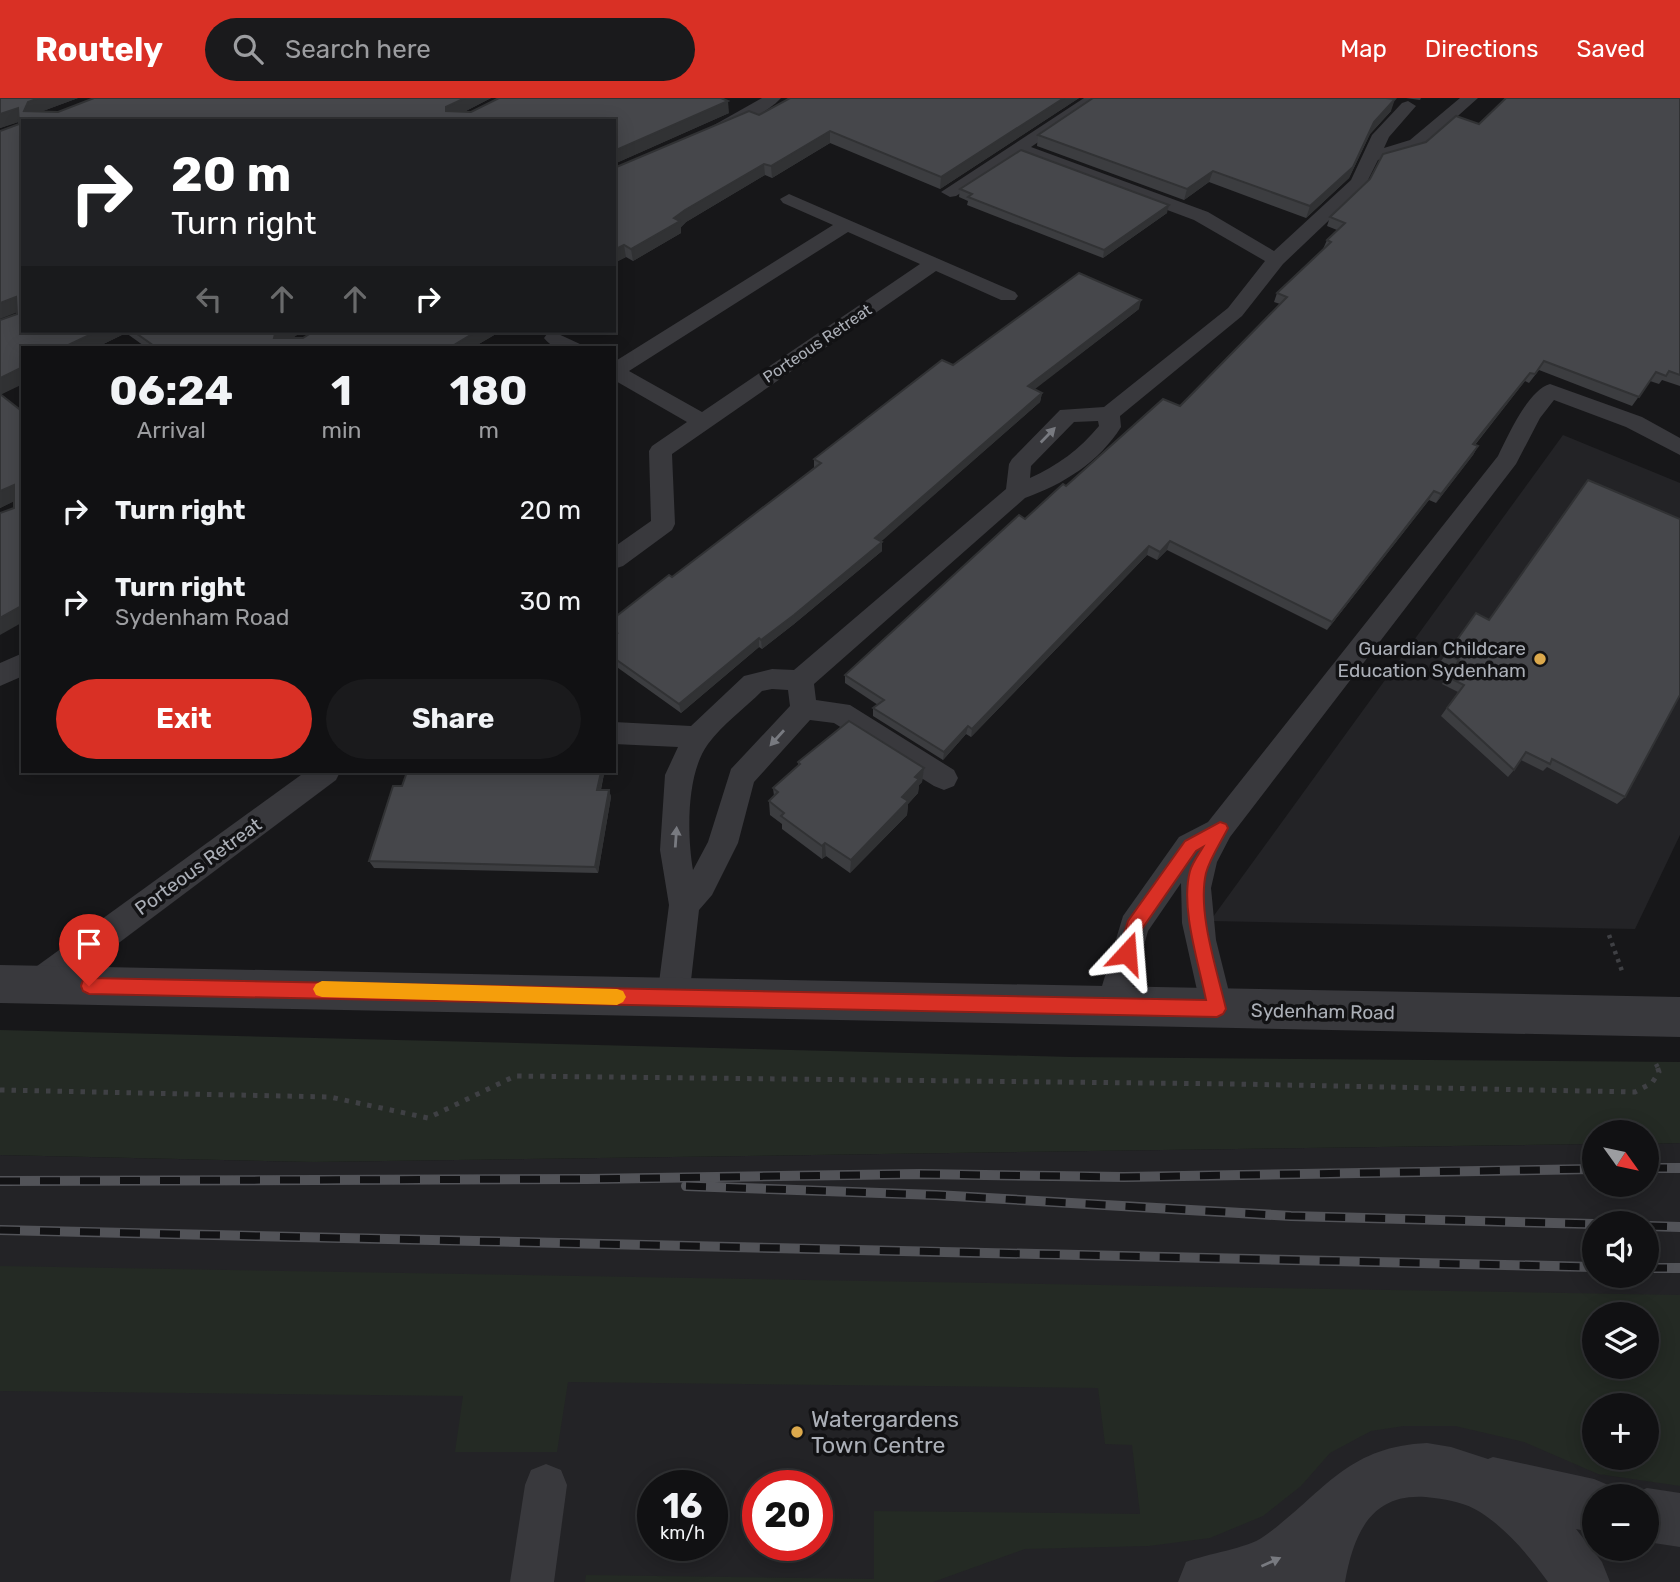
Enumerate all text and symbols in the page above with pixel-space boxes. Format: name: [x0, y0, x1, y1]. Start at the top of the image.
search box: [205, 18, 695, 81]
text: Routely: [35, 30, 163, 69]
icon: search: [229, 30, 267, 68]
text: Search here: [285, 34, 431, 65]
text: Map: [1340, 35, 1387, 63]
text: Directions: [1425, 35, 1538, 63]
text: Saved: [1576, 35, 1645, 63]
text: 20 m: [171, 145, 292, 203]
icon: right: [56, 147, 147, 238]
text: Turn right: [171, 204, 316, 242]
icon: left: [190, 280, 228, 318]
icon: ahead: [263, 280, 301, 318]
icon: ahead: [336, 280, 374, 318]
icon: right: [409, 280, 447, 318]
street label: Porteous Retreat: [759, 300, 875, 387]
text: 06:24: [109, 366, 233, 416]
text: 1: [331, 366, 352, 416]
text: 180: [450, 366, 528, 416]
text: Arrival: [137, 416, 206, 444]
text: min: [322, 416, 362, 444]
text: m: [479, 416, 499, 444]
one-way arrow: [1040, 427, 1057, 444]
icon: right: [56, 492, 94, 530]
text: Turn right: [115, 495, 245, 526]
text: 20 m: [520, 495, 581, 526]
text: Turn right: [115, 572, 245, 603]
icon: right: [56, 583, 94, 621]
text: 30 m: [519, 586, 581, 617]
text: Sydenham Road: [115, 603, 289, 631]
place label: Guardian Childcare Education Sydenham: [1338, 637, 1526, 682]
marker: Guardian Childcare Education Sydenham: [1532, 651, 1548, 667]
button: Exit: [56, 679, 312, 759]
button: Share: [326, 679, 581, 759]
one-way arrow: [769, 729, 785, 747]
street label: Porteous Retreat: [131, 812, 267, 920]
one-way arrow: [670, 826, 681, 848]
pin: [59, 914, 119, 986]
position arrow: [1090, 916, 1164, 990]
icon: arrive: [70, 925, 108, 963]
street label: Sydenham Road: [1251, 999, 1395, 1024]
north arrow: [1582, 1120, 1659, 1197]
map controls: [1582, 1120, 1659, 1561]
button: sound: [1582, 1211, 1659, 1288]
button: layers: [1582, 1302, 1659, 1379]
button: +: [1582, 1393, 1659, 1470]
place label: Watergardens Town Centre: [811, 1405, 959, 1459]
marker: Watergardens Town Centre: [789, 1424, 805, 1440]
speed limit sign: 20: [742, 1470, 833, 1561]
button: −: [1582, 1484, 1659, 1561]
text: 16: [662, 1485, 703, 1527]
text: km/h: [660, 1522, 705, 1544]
one-way arrow: [1261, 1556, 1281, 1568]

